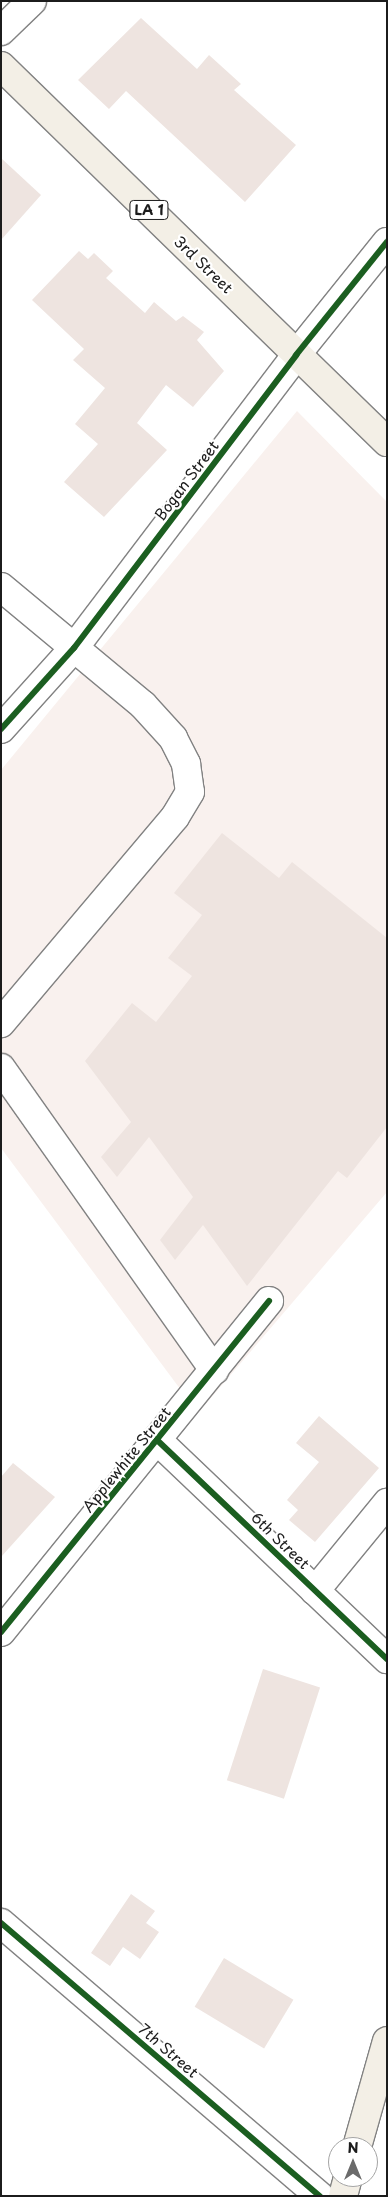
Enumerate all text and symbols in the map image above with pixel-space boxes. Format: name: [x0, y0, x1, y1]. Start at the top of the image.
road number: LA 1: [129, 198, 169, 222]
street label: 3rd Street: [171, 231, 237, 297]
street label: Bogan Street: [150, 437, 222, 523]
street label: Applewhite Street: [78, 1403, 174, 1515]
street label: 6th Street: [248, 1507, 314, 1573]
street label: 7th Street: [136, 2019, 202, 2081]
north arrow: [328, 2137, 378, 2187]
text: N: [347, 2137, 359, 2158]

